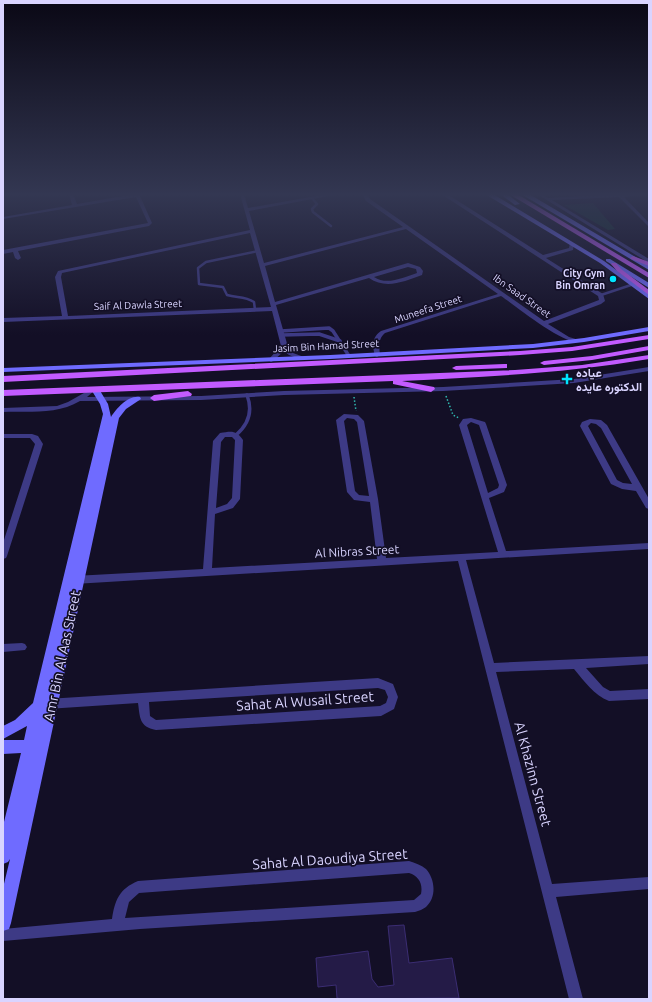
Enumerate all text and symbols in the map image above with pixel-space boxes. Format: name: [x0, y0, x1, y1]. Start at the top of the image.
place label: City Gym Bin Omran: [556, 268, 605, 291]
street label: Ibn Saad Street: [491, 272, 553, 320]
marker: City Gym Bin Omran: [608, 274, 618, 284]
street label: Muneefa Street: [393, 293, 463, 325]
street label: Saif Al Dawla Street: [94, 298, 182, 312]
street label: Jasim Bin Hamad Street: [273, 338, 380, 354]
place label: عياده الدكتوره عايده: [576, 366, 642, 395]
marker: عياده الدكتوره عايده: [561, 373, 573, 385]
street label: Al Nibras Street: [315, 542, 400, 560]
street label: Amr Bin Al Aas Street: [40, 588, 84, 723]
street label: Sahat Al Wusail Street: [236, 688, 375, 714]
street label: Al Khazinn Street: [511, 720, 555, 829]
street label: Sahat Al Daoudiya Street: [252, 846, 409, 872]

